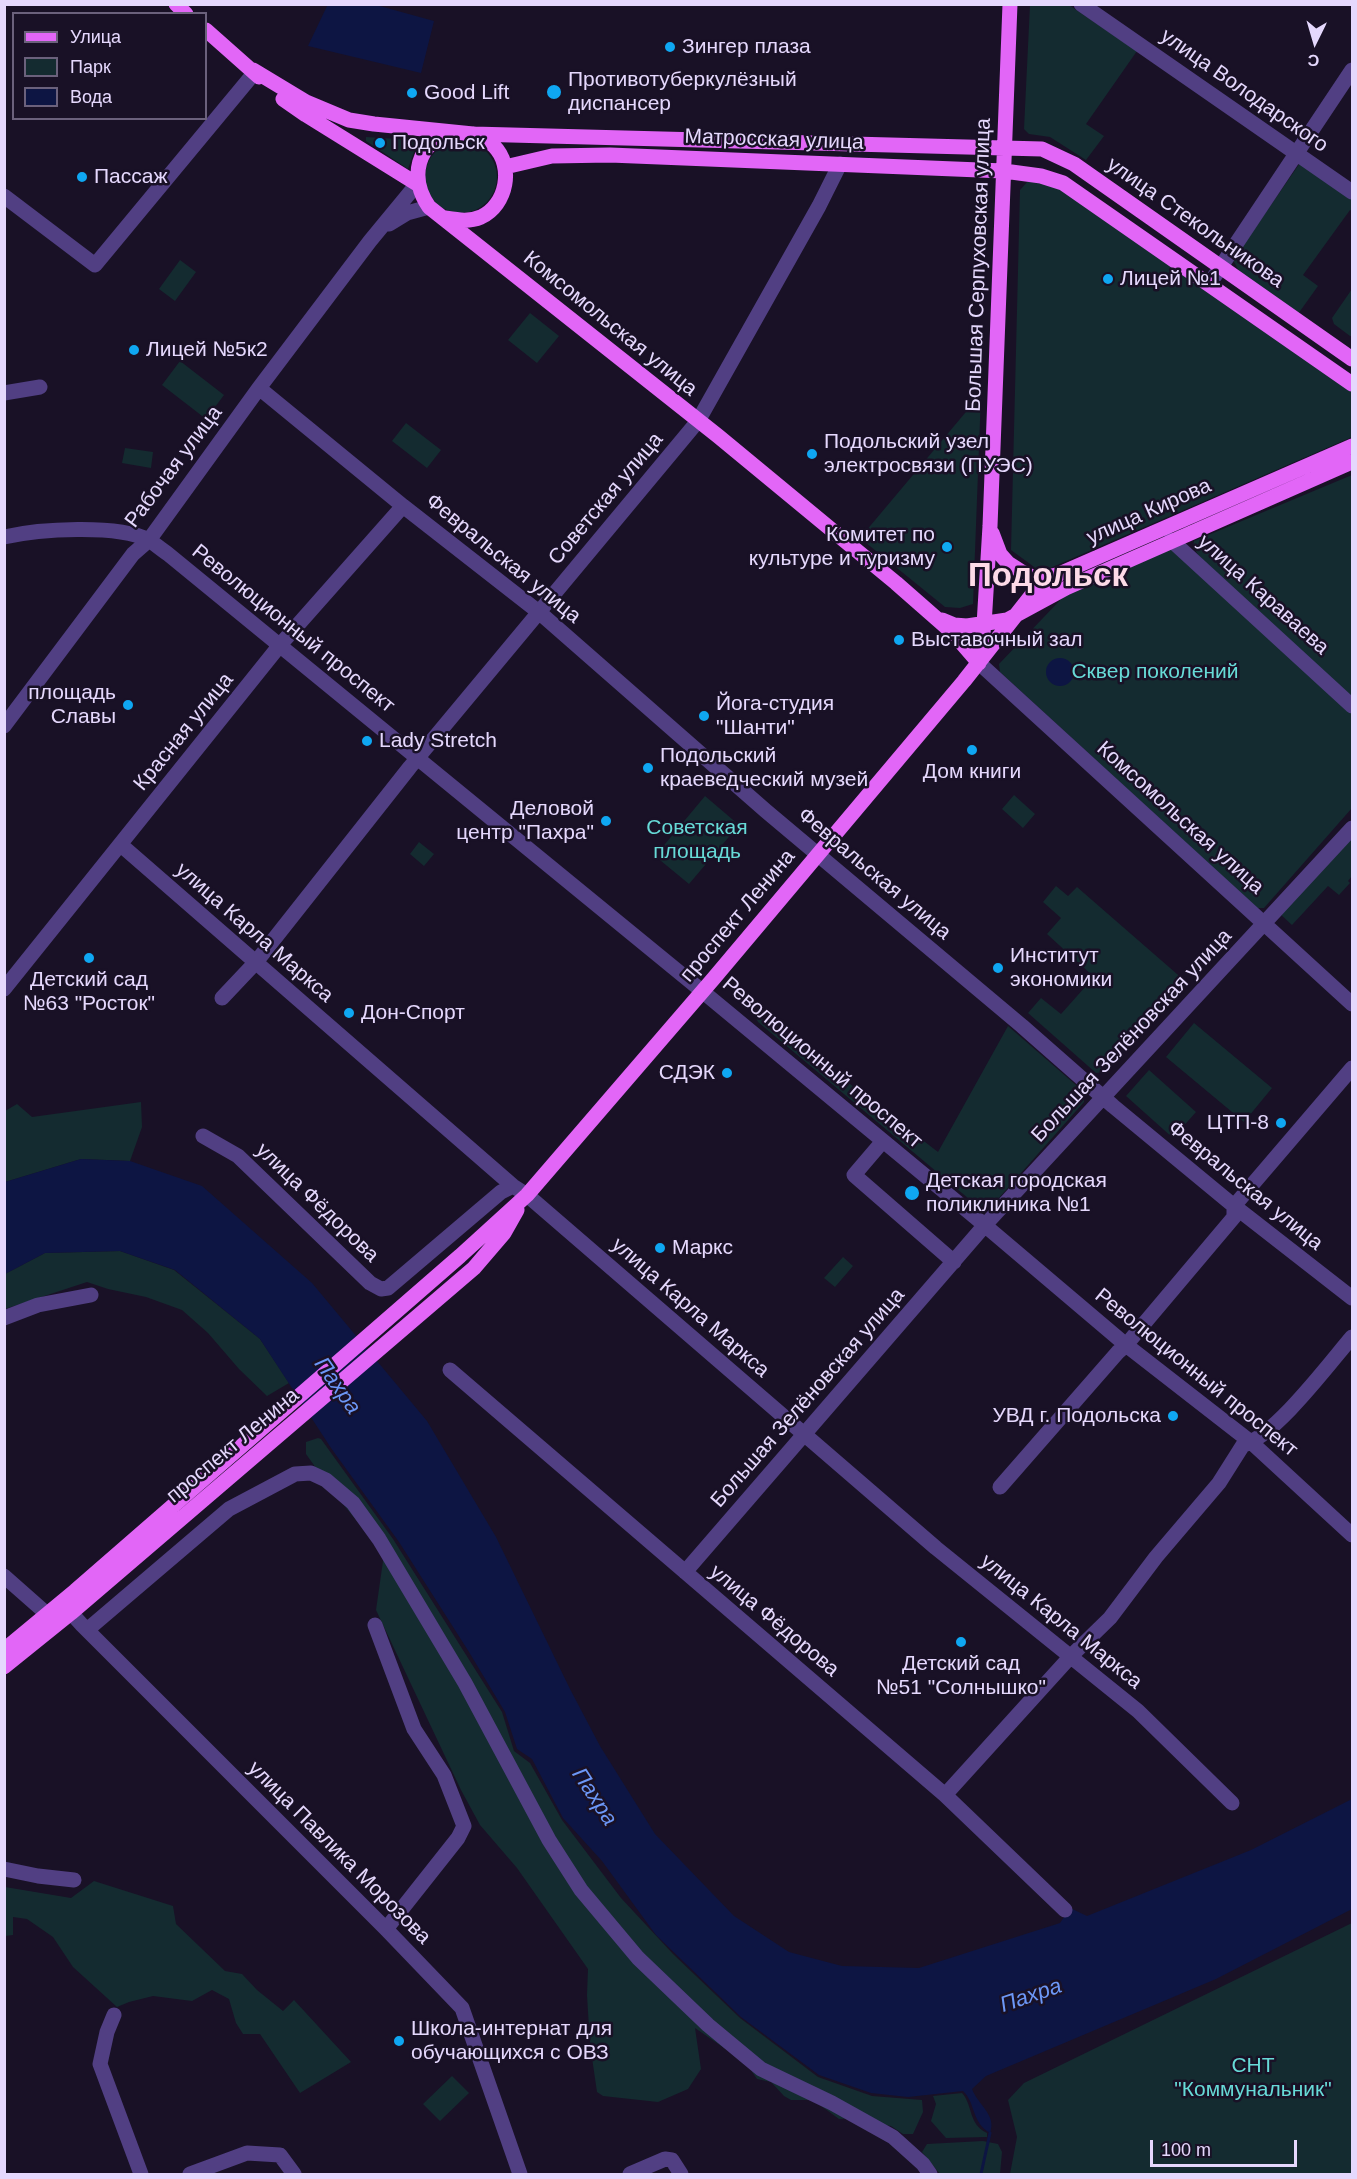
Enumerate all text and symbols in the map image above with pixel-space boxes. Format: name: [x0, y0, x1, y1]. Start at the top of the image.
legend: [12, 12, 207, 120]
north arrow: [1285, 12, 1345, 72]
street label: улица Володарского: [1155, 24, 1333, 158]
text: Улица: [70, 27, 121, 47]
place label: Зингер плаза: [682, 34, 811, 60]
marker: Зингер плаза: [663, 40, 677, 54]
text: С: [1307, 51, 1320, 69]
text: Парк: [70, 57, 111, 77]
place label: Противотуберкулёзный диспансер: [568, 67, 797, 117]
place label: Good Lift: [424, 80, 509, 106]
marker: Противотуберкулёзный диспансер: [545, 83, 563, 101]
marker: Good Lift: [405, 86, 419, 100]
text: Вода: [70, 87, 112, 107]
street label: Большая Серпуховская улица: [961, 118, 997, 412]
street label: Матросская улица: [684, 124, 864, 156]
place label: Подольск: [392, 130, 485, 156]
marker: Подольск: [373, 136, 387, 150]
street label: улица Стекольникова: [1101, 152, 1289, 294]
place label: Пассаж: [94, 164, 168, 190]
marker: Пассаж: [75, 170, 89, 184]
street label: Комсомольская улица: [518, 246, 702, 402]
place label: Лицeй №1: [1120, 266, 1221, 292]
marker: Лицeй №1: [1101, 272, 1115, 286]
place label: Лицей №5к2: [146, 337, 268, 363]
marker: Лицей №5к2: [127, 343, 141, 357]
street label: Рабочая улица: [120, 401, 228, 533]
street label: Советская улица: [543, 428, 669, 570]
place label: Подольский узел электросвязи (ПУЭС): [824, 429, 1033, 479]
marker: Подольский узел электросвязи (ПУЭС): [805, 447, 819, 461]
street label: улица Кирова: [1083, 473, 1215, 551]
street label: Февральская улица: [420, 489, 586, 629]
place label: Комитет по культуре и туризму: [749, 522, 935, 572]
street label: улица Караваева: [1192, 530, 1334, 660]
street label: Революционный проспект: [187, 539, 399, 719]
marker: Комитет по культуре и туризму: [940, 540, 954, 554]
district label: Подольск: [968, 557, 1128, 597]
place label: Выставочный зал: [911, 627, 1083, 653]
marker: Выставочный зал: [892, 633, 906, 647]
park label: Сквер поколений: [1071, 659, 1239, 685]
street label: Красная улица: [129, 668, 239, 796]
place label: площадь Славы: [28, 680, 116, 730]
place label: Йога-студия "Шанти": [716, 691, 834, 741]
marker: площадь Славы: [121, 698, 135, 712]
marker: Йога-студия "Шанти": [697, 709, 711, 723]
place label: Lady Stretch: [379, 728, 497, 754]
marker: Lady Stretch: [360, 734, 374, 748]
street label: Комсомольская улица: [1091, 736, 1269, 900]
place label: Подольский краеведческий музей: [660, 743, 868, 793]
marker: Дом книги: [965, 743, 979, 757]
place label: Дом книги: [923, 759, 1021, 785]
marker: Подольский краеведческий музей: [641, 761, 655, 775]
place label: Деловой центр "Пахра": [456, 796, 594, 846]
street label: Февральская улица: [792, 803, 956, 945]
marker: Деловой центр "Пахра": [599, 814, 613, 828]
park label: Советская площадь: [646, 815, 748, 865]
street label: проспект Ленина: [675, 845, 801, 987]
street label: улица Карла Маркса: [170, 858, 338, 1008]
street label: Большая Зелёновская улица: [1026, 924, 1238, 1148]
place label: Институт экономики: [1010, 943, 1112, 993]
marker: Детский сад №63 "Росток": [82, 951, 96, 965]
marker: Институт экономики: [991, 961, 1005, 975]
place label: Детский сад №63 "Росток": [23, 967, 155, 1017]
street label: Революционный проспект: [717, 972, 927, 1154]
place label: Дон-Спорт: [361, 1000, 465, 1026]
marker: Дон-Спорт: [342, 1006, 356, 1020]
place label: СДЭК: [659, 1060, 715, 1086]
marker: СДЭК: [720, 1066, 734, 1080]
place label: ЦТП-8: [1207, 1110, 1269, 1136]
street label: Февральская улица: [1162, 1116, 1328, 1256]
marker: ЦТП-8: [1274, 1116, 1288, 1130]
street label: улица Фёдорова: [250, 1138, 384, 1268]
place label: Детская городская поликлиника №1: [926, 1168, 1107, 1218]
marker: Детская городская поликлиника №1: [903, 1184, 921, 1202]
street label: улица Карла Маркса: [606, 1233, 774, 1383]
place label: Маркс: [672, 1235, 733, 1261]
marker: Маркс: [653, 1241, 667, 1255]
street label: Большая Зелёновская улица: [706, 1283, 910, 1513]
street label: Революционный проспект: [1090, 1283, 1302, 1463]
water label: Пахра: [308, 1352, 366, 1420]
street label: проспект Ленина: [162, 1383, 304, 1509]
place label: УВД г. Подольска: [992, 1403, 1161, 1429]
marker: УВД г. Подольска: [1166, 1409, 1180, 1423]
street label: улица Карла Маркса: [975, 1549, 1147, 1695]
street label: улица Фёдорова: [704, 1560, 844, 1682]
marker: Детский сад №51 "Солнышко": [954, 1635, 968, 1649]
place label: Детский сад №51 "Солнышко": [876, 1651, 1046, 1701]
street label: улица Павлика Морозова: [242, 1756, 436, 1950]
water label: Пахра: [566, 1763, 622, 1831]
water label: Пахра: [997, 1973, 1065, 2019]
place label: Школа-интернат для обучающихся с ОВЗ: [411, 2016, 612, 2066]
marker: Школа-интернат для обучающихся с ОВЗ: [392, 2034, 406, 2048]
park label: СНТ "Коммунальник": [1174, 2053, 1332, 2103]
scale bar: [1153, 2128, 1300, 2166]
text: 100 m: [1161, 2140, 1211, 2160]

